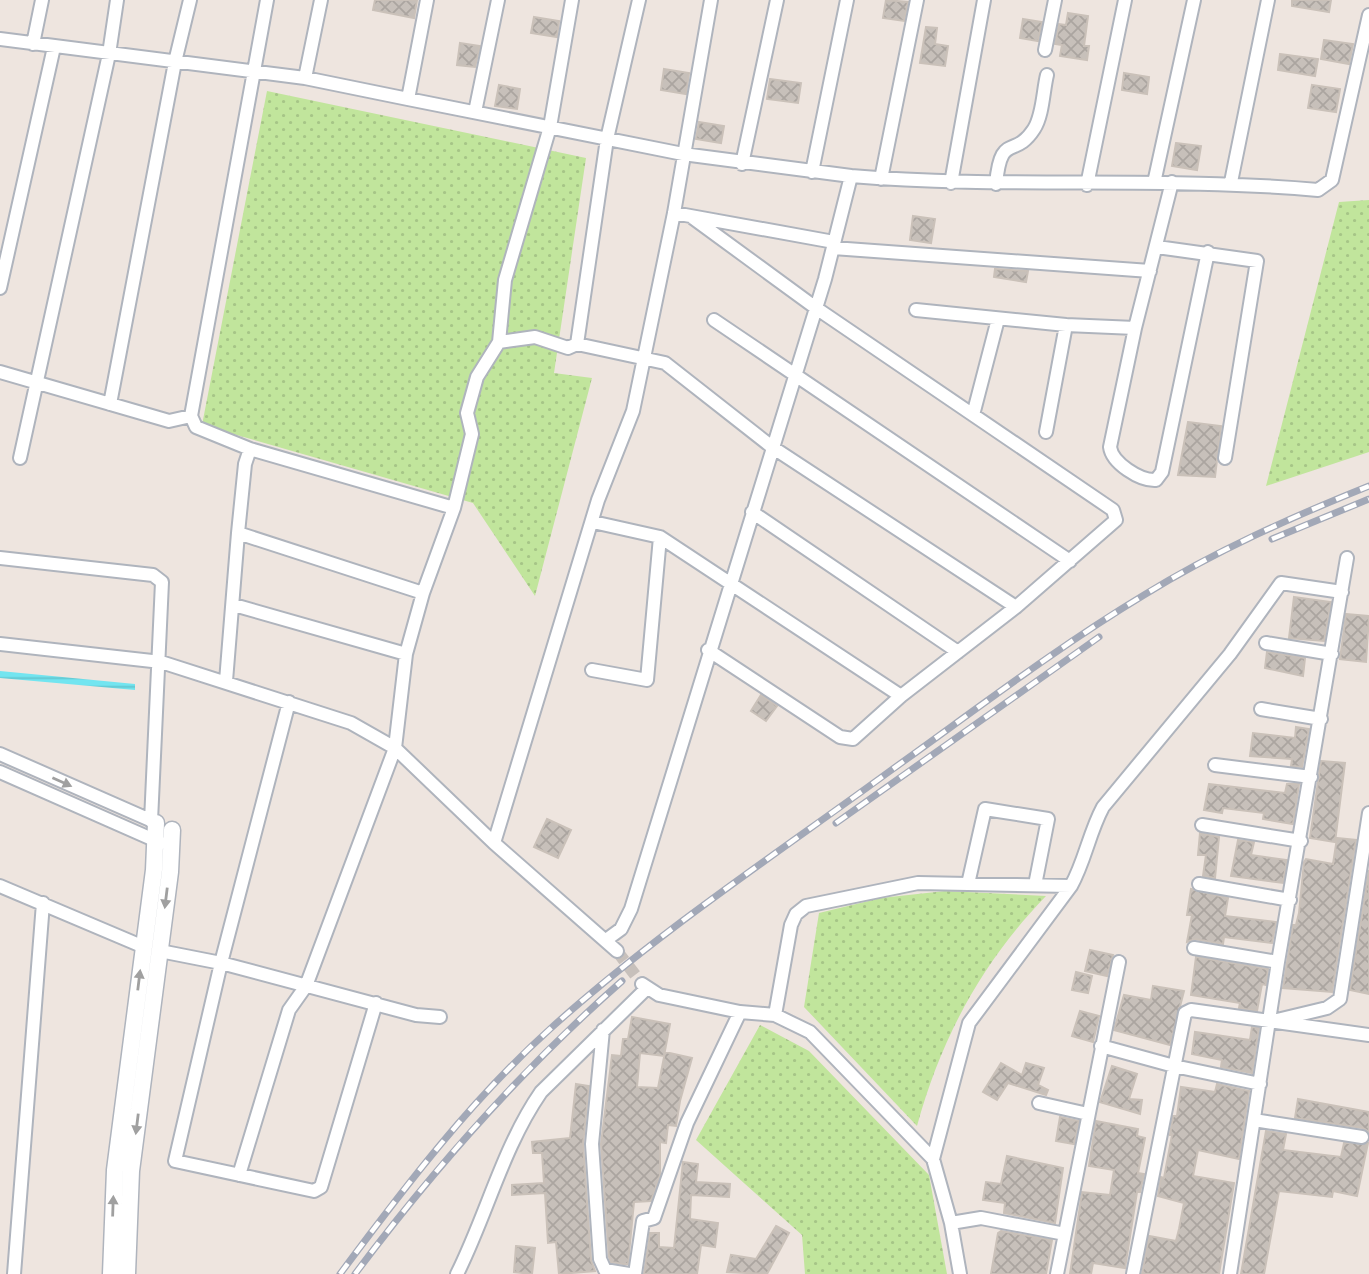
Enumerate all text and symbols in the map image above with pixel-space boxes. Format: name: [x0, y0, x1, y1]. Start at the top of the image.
one-way arrow: [52, 777, 73, 788]
one-way arrow: [161, 887, 172, 909]
one-way arrow: [134, 969, 145, 991]
one-way arrow: [132, 1113, 143, 1135]
one-way arrow: [108, 1195, 119, 1217]

